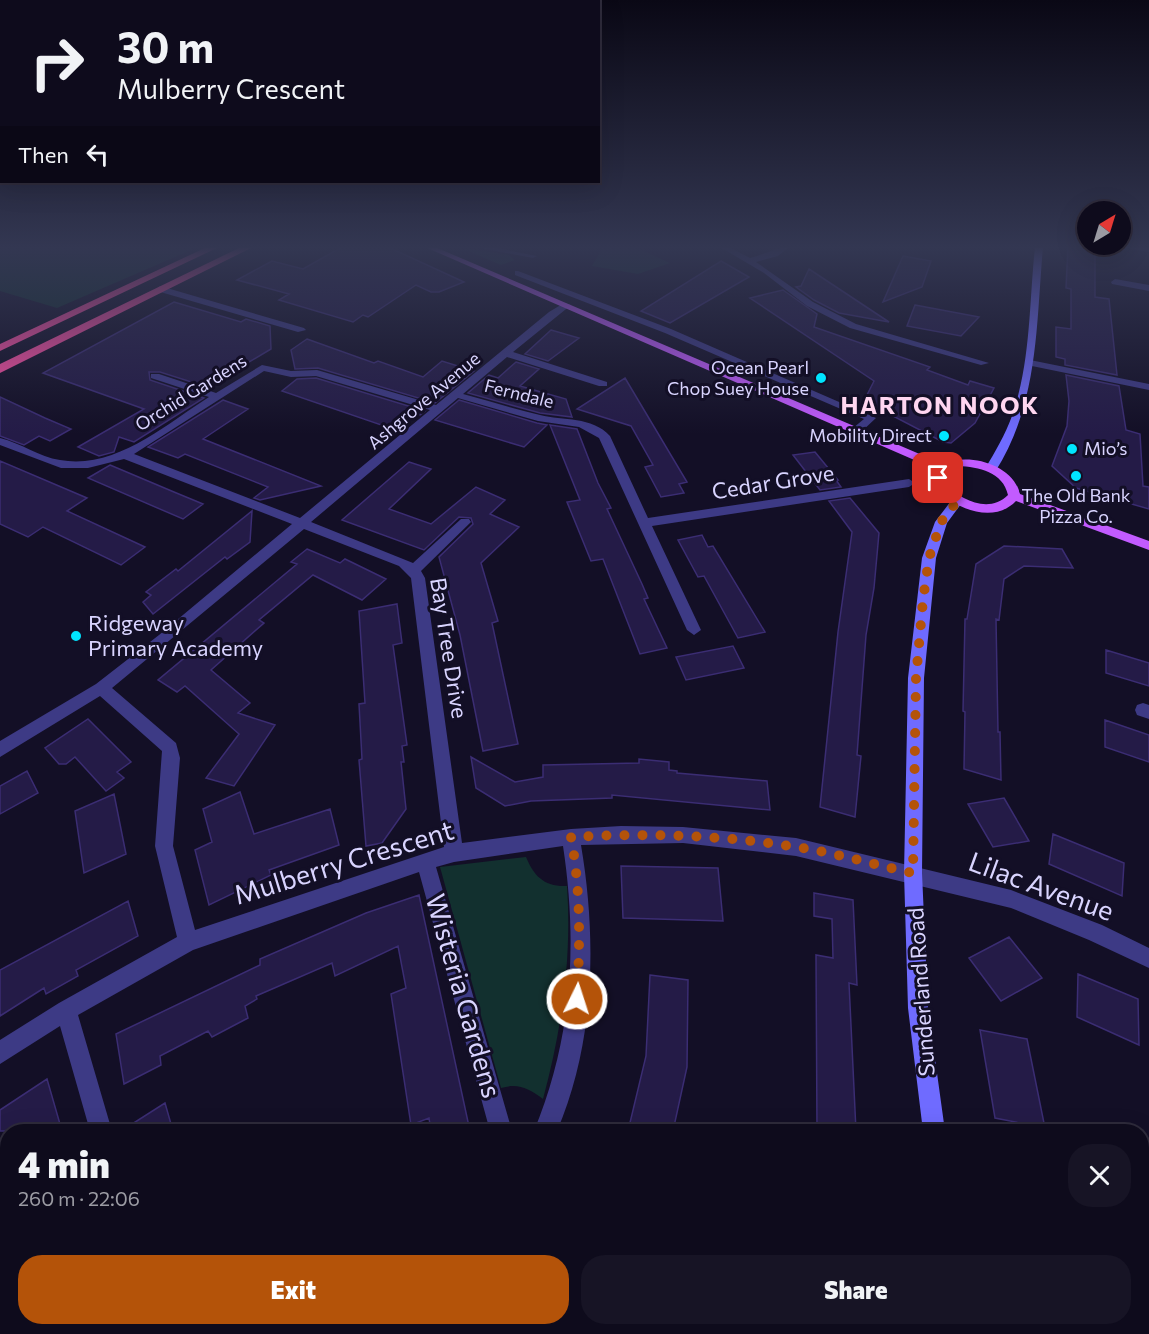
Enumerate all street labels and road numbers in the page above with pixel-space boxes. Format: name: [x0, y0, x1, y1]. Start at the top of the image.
street label: Ashgrove Avenue: [363, 347, 484, 454]
street label: Orchid Gardens: [131, 349, 250, 435]
street label: Ferndale: [482, 374, 556, 412]
street label: Cedar Grove: [710, 458, 836, 505]
street label: Bay Tree Drive: [425, 576, 474, 720]
street label: Mulberry Crescent: [230, 812, 457, 911]
street label: Lilac Avenue: [964, 844, 1119, 927]
street label: Wisteria Gardens: [420, 890, 509, 1101]
street label: Sunderland Road: [901, 907, 940, 1077]

